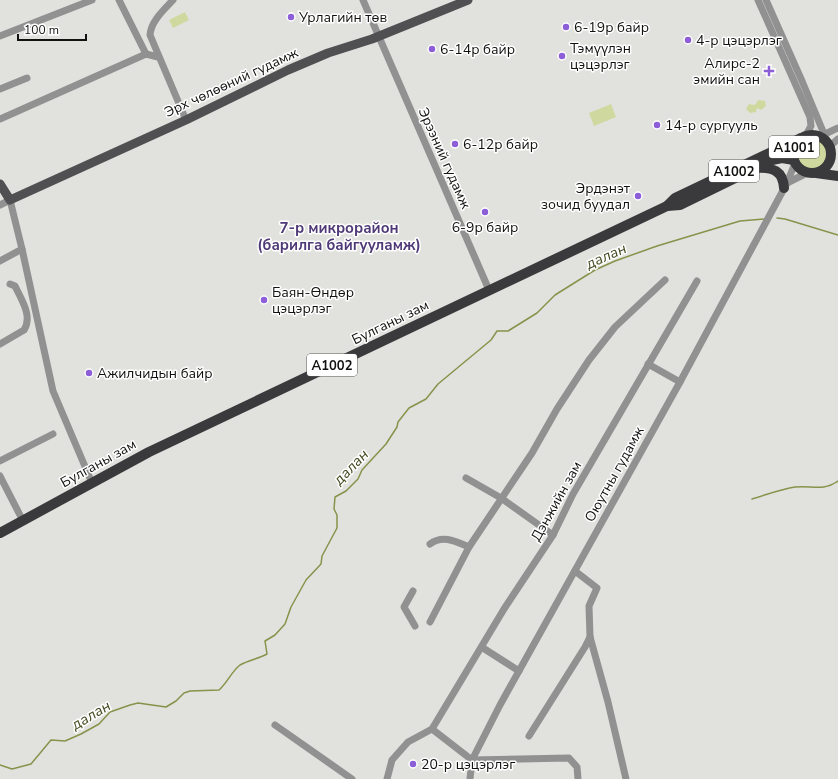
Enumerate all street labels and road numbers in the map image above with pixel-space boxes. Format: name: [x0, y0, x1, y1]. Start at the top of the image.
street label: Эрх чөлөөний гудамж: [161, 43, 301, 122]
street label: Эрээний гудамж: [414, 105, 475, 212]
road number: A1001: [769, 136, 819, 158]
road number: A1002: [709, 160, 759, 182]
street label: Булганы зам: [348, 296, 432, 349]
road number: A1002: [307, 354, 357, 376]
street label: Оюутны гудамж: [580, 423, 649, 525]
street label: Булганы зам: [57, 435, 139, 492]
street label: Дэнжийн зам: [527, 458, 586, 545]

